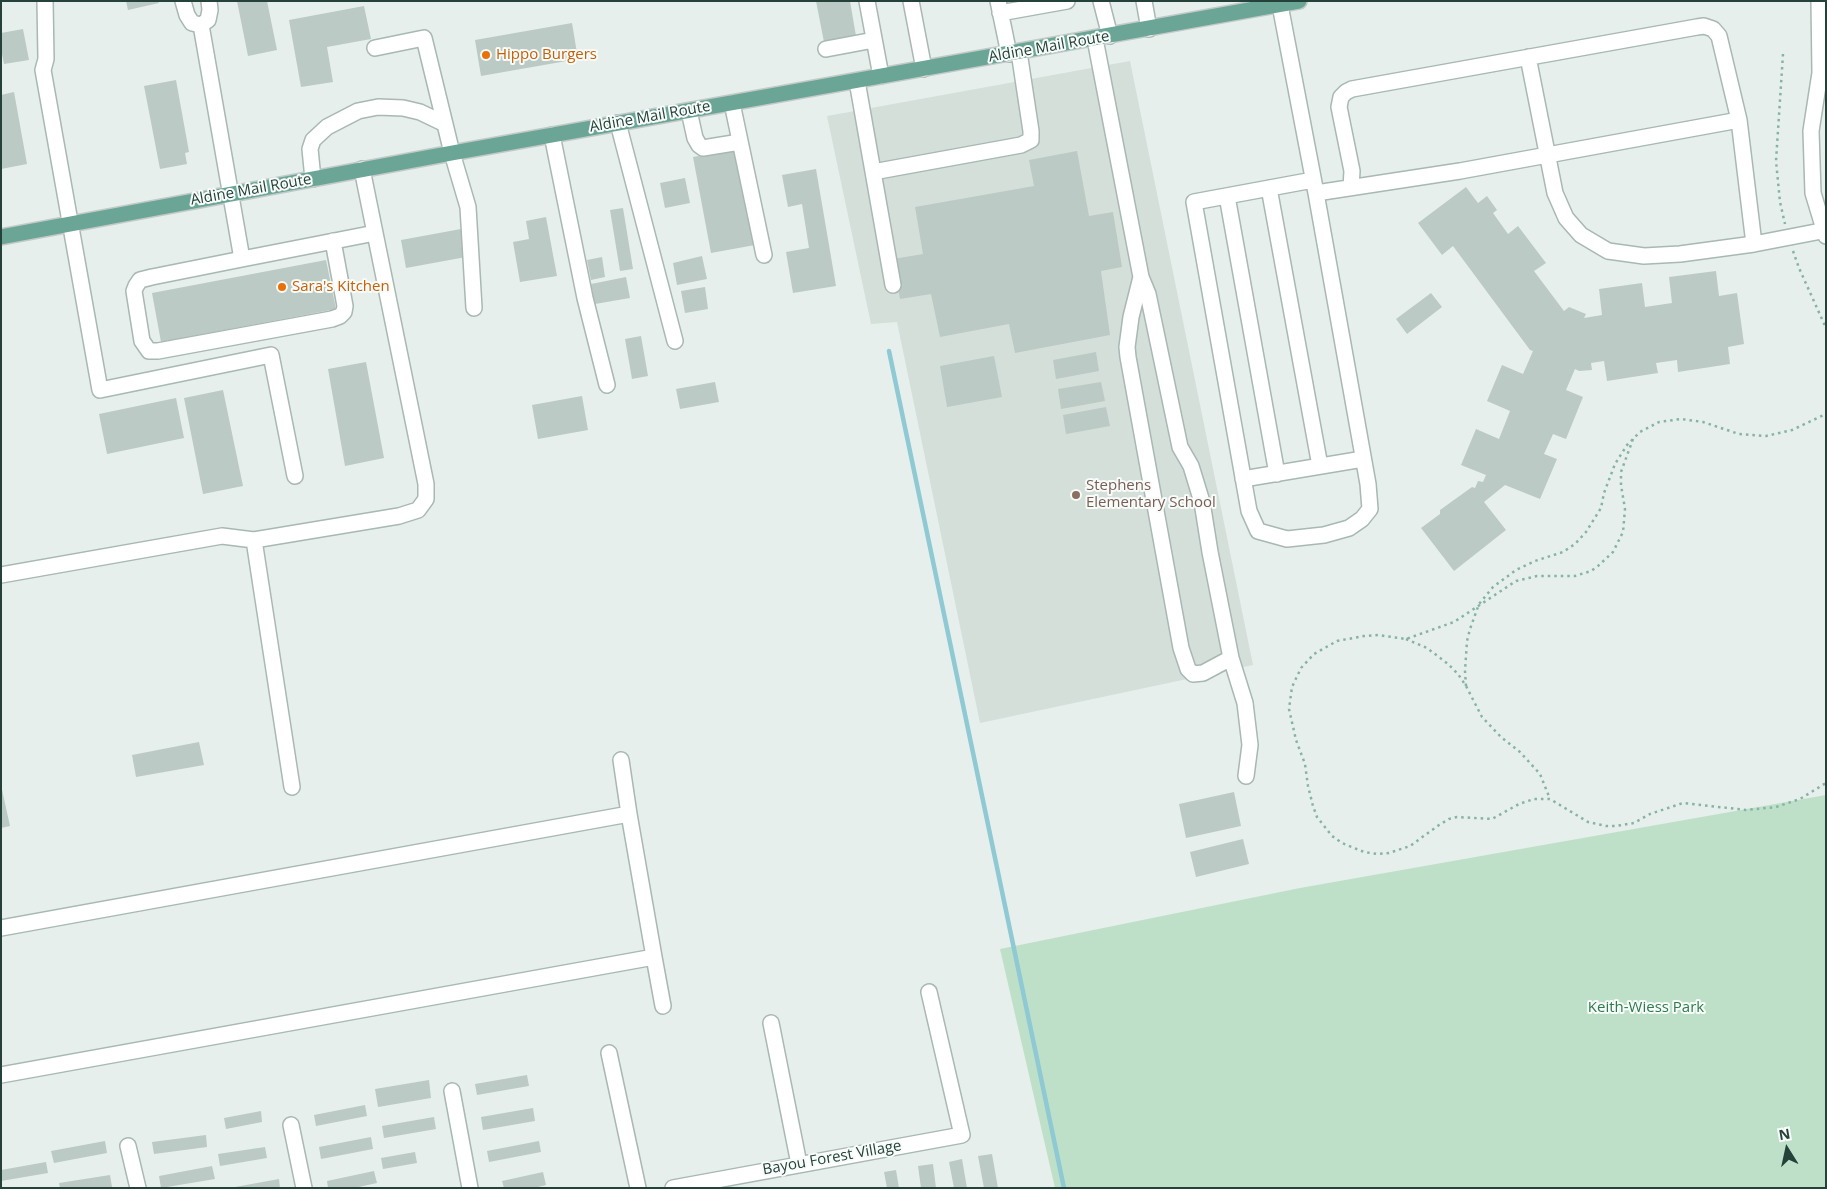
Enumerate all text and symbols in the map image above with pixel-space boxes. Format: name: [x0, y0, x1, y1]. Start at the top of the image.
street label: Aldine Mail Route: [987, 28, 1111, 66]
place label: Hippo Burgers: [496, 46, 597, 64]
marker: Hippo Burgers: [480, 49, 492, 61]
street label: Aldine Mail Route: [588, 98, 712, 136]
street label: Aldine Mail Route: [189, 171, 313, 209]
place label: Sara's Kitchen: [292, 278, 390, 296]
marker: Sara's Kitchen: [276, 281, 288, 293]
place label: Stephens Elementary School: [1086, 477, 1216, 512]
marker: Stephens Elementary School: [1070, 489, 1082, 501]
park label: Keith-Wiess Park: [1588, 999, 1704, 1017]
text: N: [1777, 1123, 1792, 1144]
north arrow: [1762, 1124, 1812, 1174]
street label: Bayou Forest Village: [761, 1137, 903, 1179]

